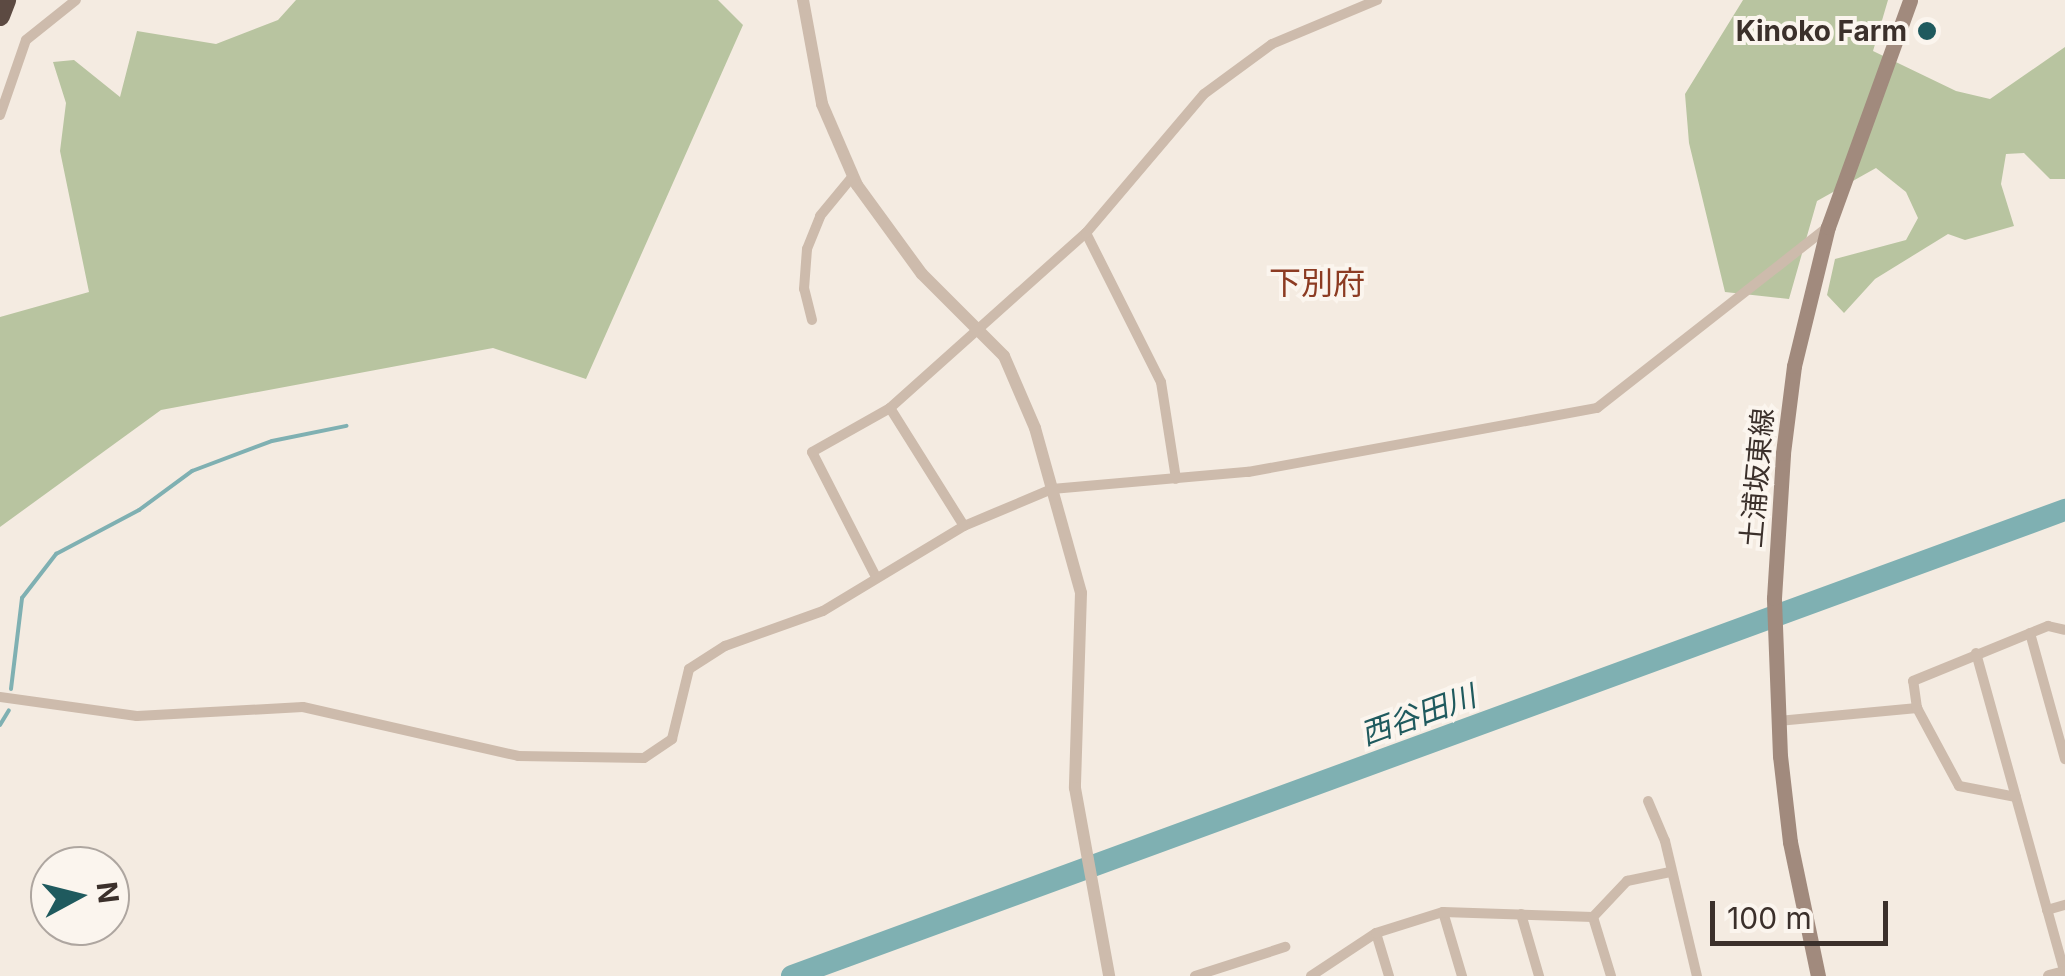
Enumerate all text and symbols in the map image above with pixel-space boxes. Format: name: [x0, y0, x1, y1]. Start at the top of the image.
place label: Kinoko Farm: [1736, 14, 1907, 48]
marker: Kinoko Farm: [1916, 20, 1938, 42]
district label: 下別府: [1269, 264, 1365, 302]
street label: 土浦坂東線: [1734, 407, 1780, 549]
water label: 西谷田川: [1355, 678, 1481, 752]
north arrow: [30, 846, 130, 946]
text: N: [90, 880, 126, 905]
scale bar: [1715, 881, 1892, 943]
text: 100 m: [1727, 900, 1812, 936]

